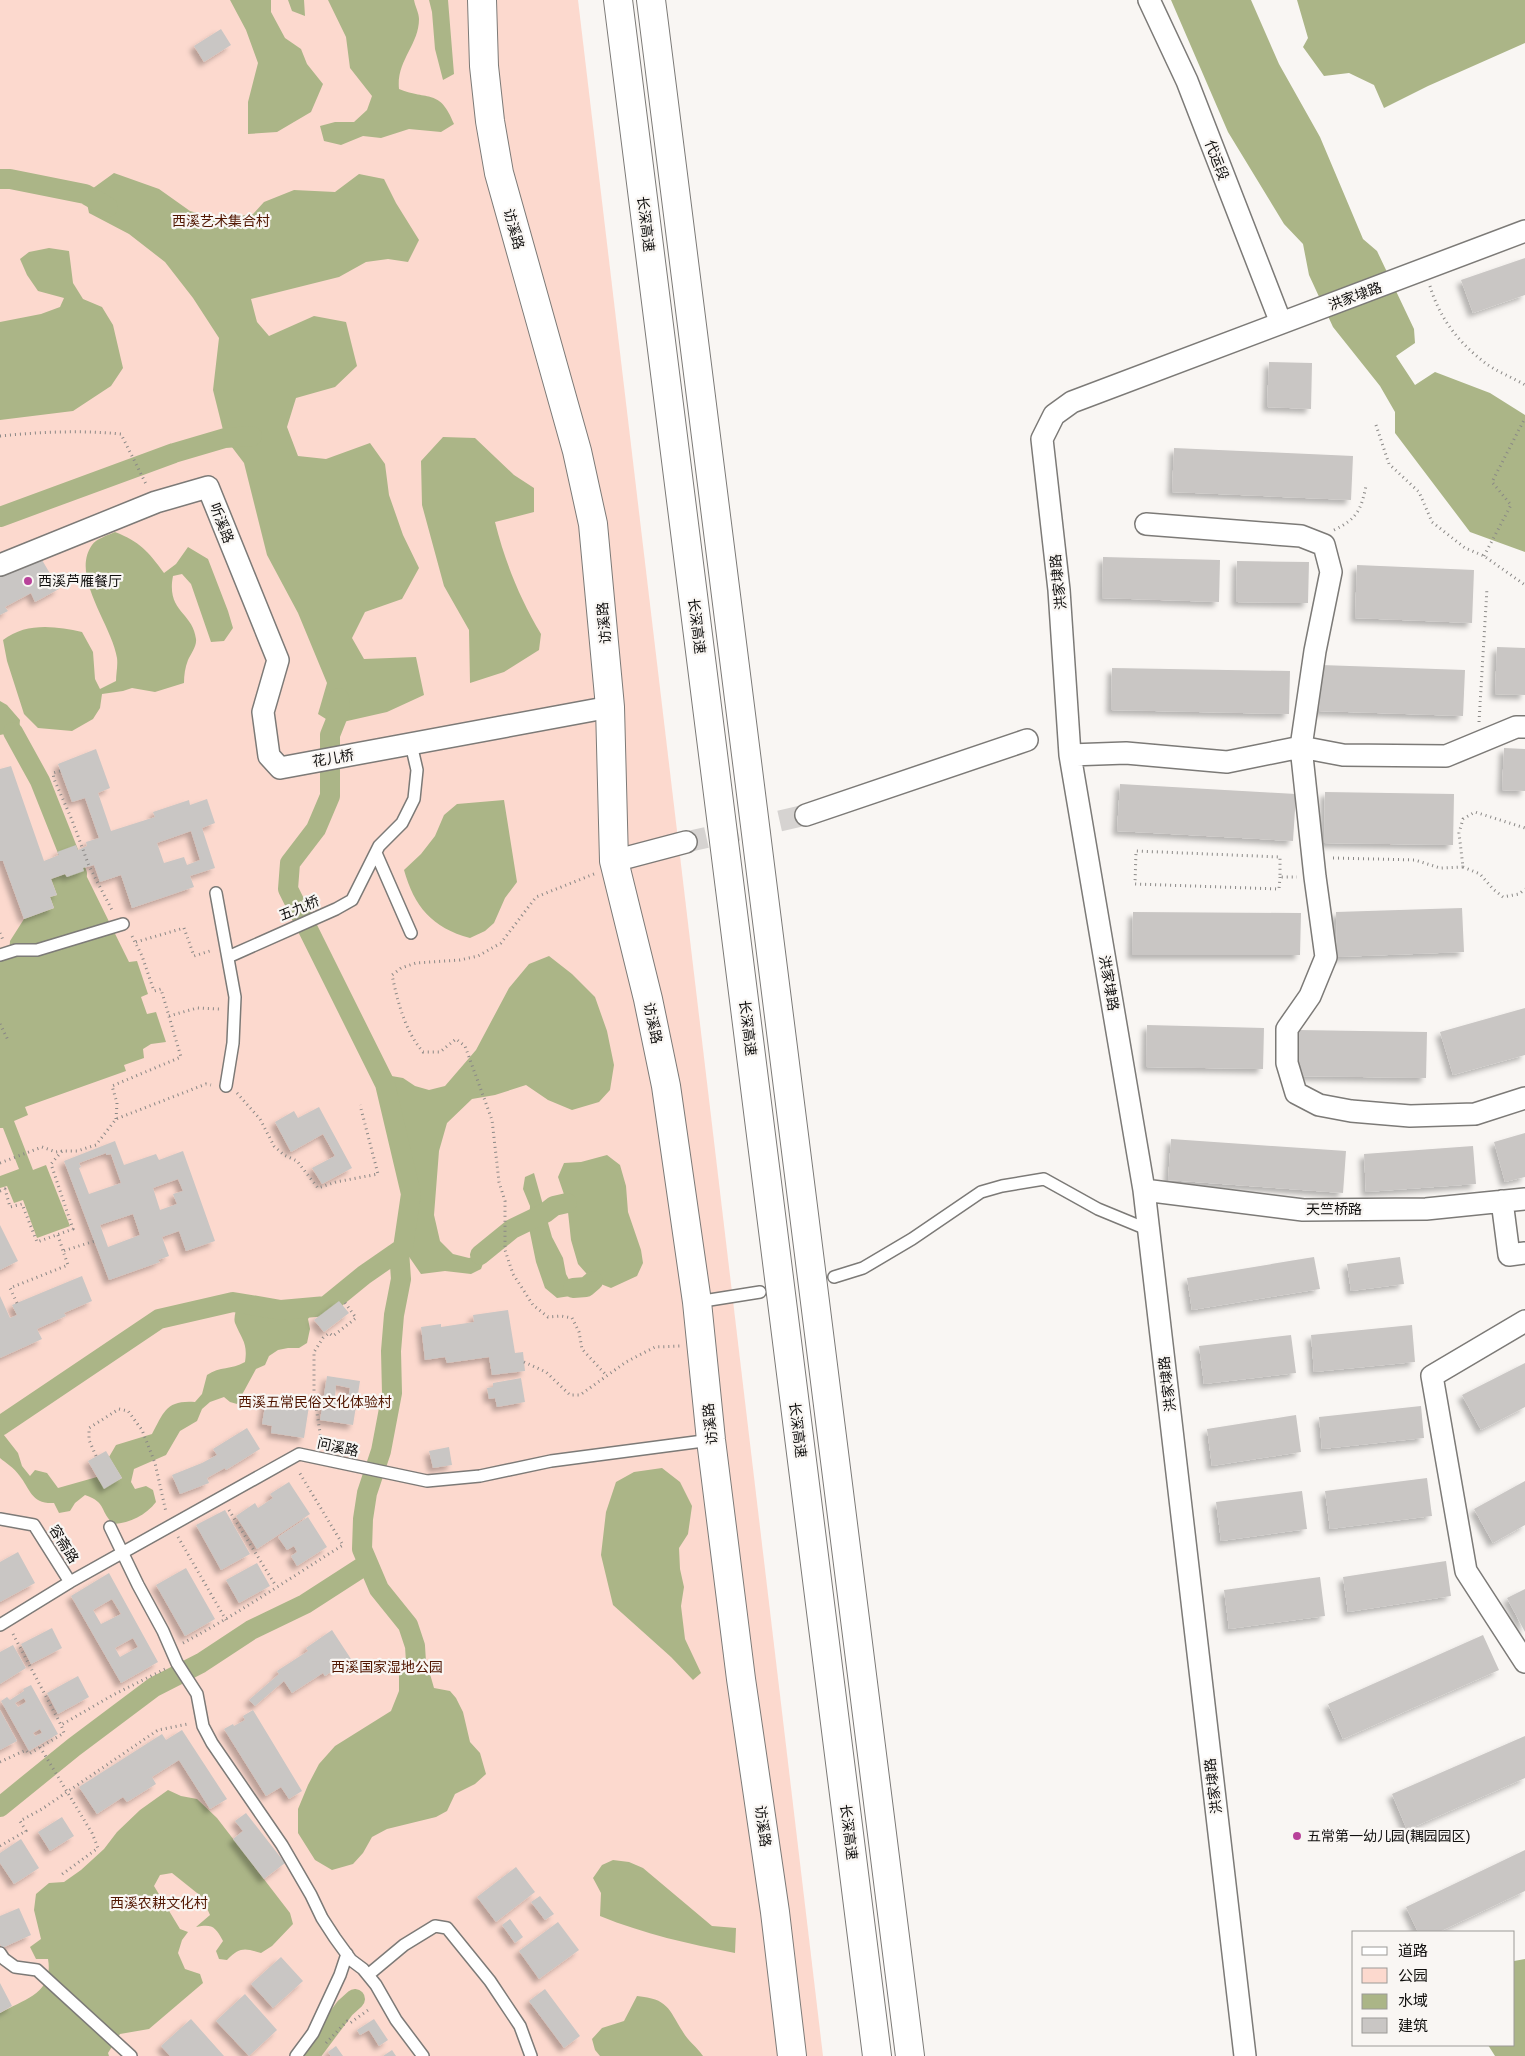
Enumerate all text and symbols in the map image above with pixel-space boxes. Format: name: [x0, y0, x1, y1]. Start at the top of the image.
street label: 代运段: [1202, 138, 1232, 182]
street label: 长深高速: [635, 195, 657, 253]
street label: 访溪路: [501, 207, 527, 251]
park label: 西溪艺术集合村: [172, 213, 270, 229]
street label: 洪家埭路: [1326, 279, 1384, 313]
street label: 听溪路: [207, 501, 237, 545]
street label: 洪家埭路: [1047, 553, 1069, 611]
place label: 西溪芦雁餐厅: [38, 573, 122, 589]
marker: 西溪芦雁餐厅: [22, 575, 34, 587]
street label: 长深高速: [686, 597, 708, 655]
street label: 访溪路: [594, 601, 614, 645]
street label: 花儿桥: [311, 746, 355, 770]
street label: 五九桥: [277, 892, 321, 924]
street label: 洪家埭路: [1096, 954, 1122, 1012]
street label: 长深高速: [737, 999, 759, 1057]
street label: 访溪路: [641, 1001, 665, 1045]
street label: 天竺桥路: [1306, 1201, 1362, 1217]
street label: 洪家埭路: [1156, 1355, 1178, 1413]
park label: 西溪五常民俗文化体验村: [238, 1394, 392, 1410]
street label: 长深高速: [787, 1401, 809, 1459]
street label: 访溪路: [700, 1402, 720, 1446]
street label: 问溪路: [316, 1435, 360, 1459]
street label: 容斋路: [46, 1522, 82, 1566]
park label: 西溪国家湿地公园: [331, 1659, 443, 1675]
street label: 洪家埭路: [1202, 1757, 1224, 1815]
street label: 长深高速: [838, 1803, 860, 1861]
street label: 访溪路: [752, 1804, 774, 1848]
place label: 五常第一幼儿园(耦园园区): [1307, 1828, 1470, 1844]
marker: 五常第一幼儿园(耦园园区): [1291, 1830, 1303, 1842]
park label: 西溪农耕文化村: [110, 1895, 208, 1911]
legend: [1352, 1931, 1515, 2046]
text: 道路: [1398, 1942, 1428, 1959]
text: 公园: [1398, 1967, 1428, 1984]
text: 水域: [1398, 1992, 1428, 2009]
text: 建筑: [1398, 2017, 1428, 2034]

